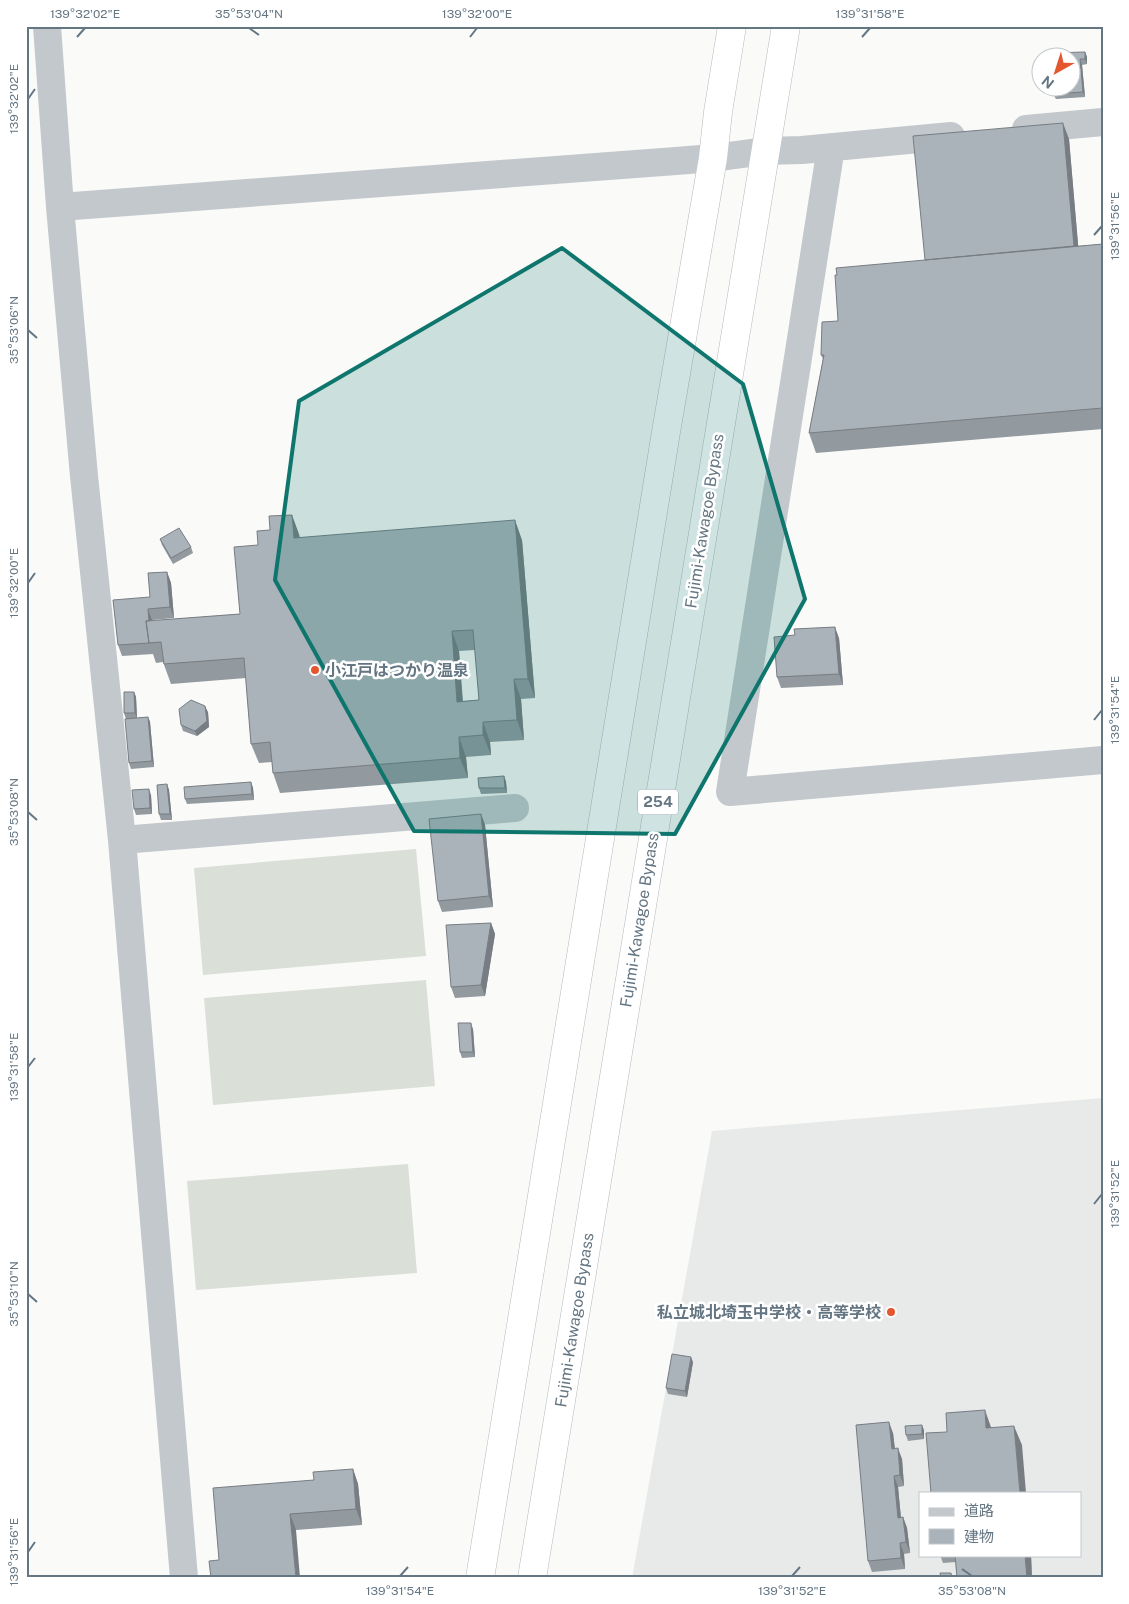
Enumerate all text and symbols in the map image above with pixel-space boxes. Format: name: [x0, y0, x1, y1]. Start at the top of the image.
text: 139°32'02"E: [50, 7, 120, 21]
text: 35°53'04"N: [215, 7, 283, 21]
text: 139°32'00"E: [442, 7, 512, 21]
text: 139°31'58"E: [836, 7, 904, 21]
north arrow: [1032, 48, 1082, 98]
text: 139°32'02"E: [7, 64, 21, 134]
text: N: [1039, 72, 1057, 92]
text: 139°31'56"E: [1108, 192, 1122, 260]
text: 35°53'06"N: [7, 296, 21, 364]
street label: Fujimi-Kawagoe Bypass: [681, 432, 728, 610]
text: 139°32'00"E: [7, 548, 21, 618]
place label: 小江戸はつかり温泉: [325, 661, 469, 680]
marker: 小江戸はつかり温泉: [309, 664, 321, 676]
text: 139°31'54"E: [1108, 676, 1122, 744]
text: 35°53'08"N: [7, 778, 21, 846]
road number: 254: [638, 790, 678, 814]
street label: Fujimi-Kawagoe Bypass: [616, 831, 663, 1009]
text: 139°31'58"E: [7, 1033, 21, 1101]
text: 139°31'52"E: [1108, 1160, 1122, 1228]
street label: Fujimi-Kawagoe Bypass: [551, 1231, 598, 1409]
text: 35°53'10"N: [7, 1261, 21, 1327]
place label: 私立城北埼玉中学校・高等学校: [657, 1303, 881, 1322]
marker: 私立城北埼玉中学校・高等学校: [885, 1306, 897, 1318]
legend: [919, 1492, 1082, 1556]
text: 道路: [964, 1502, 994, 1519]
text: 139°31'56"E: [7, 1518, 21, 1586]
text: 建物: [964, 1528, 994, 1545]
text: 139°31'54"E: [366, 1584, 434, 1598]
text: 139°31'52"E: [758, 1584, 826, 1598]
text: 35°53'08"N: [938, 1584, 1006, 1598]

